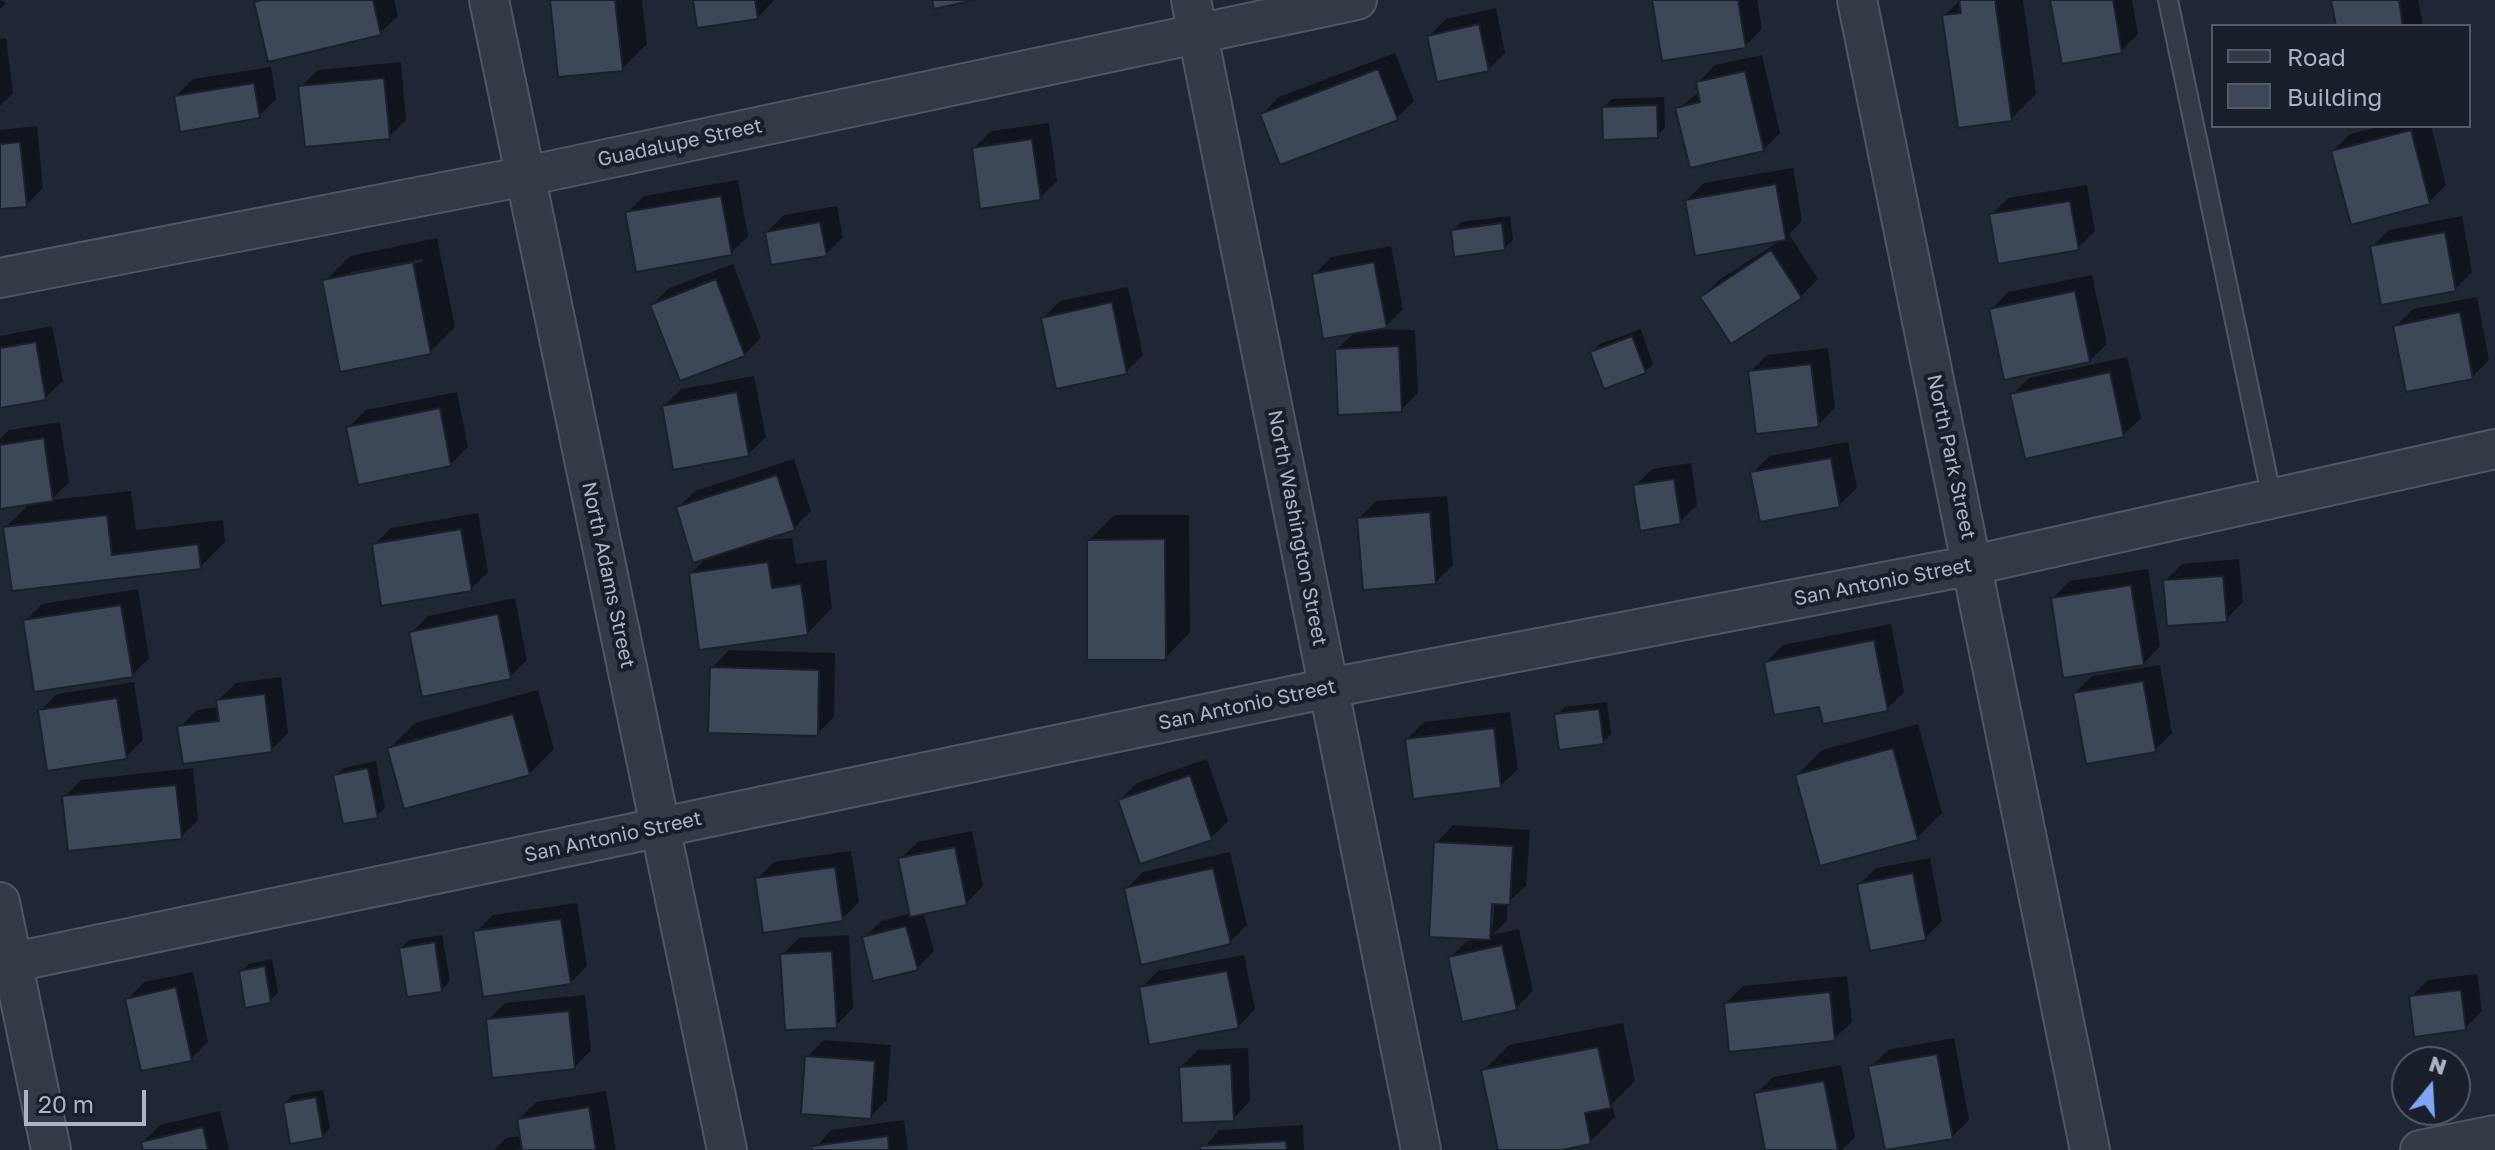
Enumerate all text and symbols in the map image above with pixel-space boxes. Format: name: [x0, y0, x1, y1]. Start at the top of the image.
legend: [2211, 24, 2471, 128]
text: Road: [2287, 42, 2346, 71]
text: Building: [2287, 82, 2382, 111]
street label: Guadalupe Street: [595, 114, 765, 172]
street label: North Park Street: [1922, 372, 1980, 542]
street label: North Washington Street: [1262, 408, 1332, 648]
street label: North Adams Street: [577, 480, 639, 670]
street label: San Antonio Street: [1792, 553, 1974, 611]
street label: San Antonio Street: [1156, 674, 1338, 736]
street label: San Antonio Street: [522, 806, 704, 868]
north arrow: [2391, 1046, 2471, 1126]
text: N: [2426, 1049, 2450, 1080]
scale bar: [28, 1074, 150, 1124]
text: 20 m: [38, 1089, 94, 1118]

